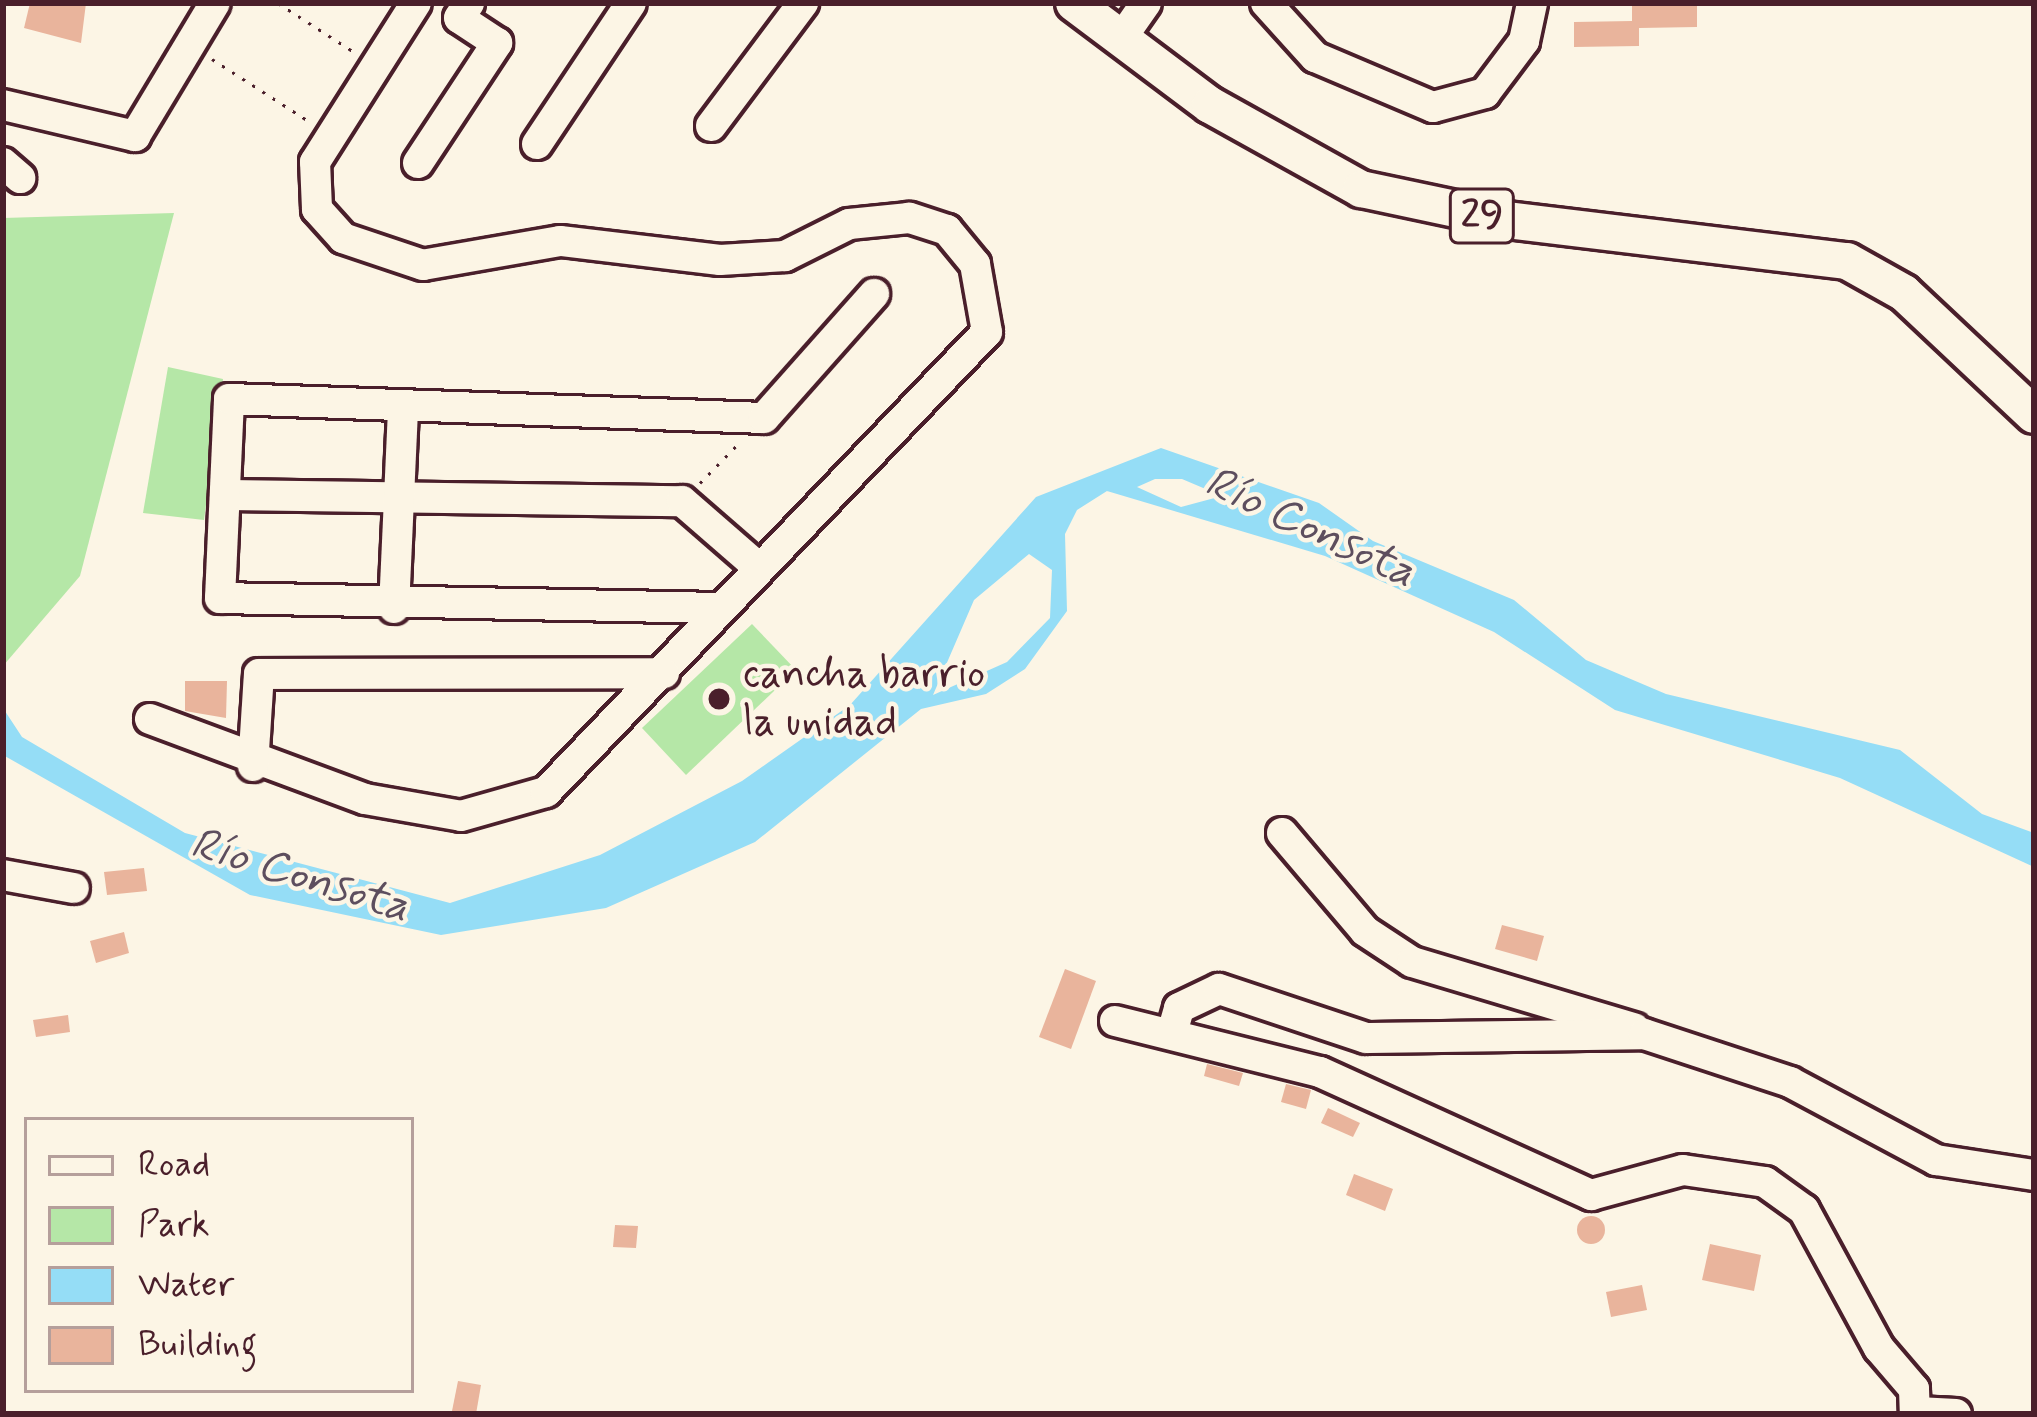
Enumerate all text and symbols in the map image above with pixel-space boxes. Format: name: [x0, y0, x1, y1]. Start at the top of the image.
road number: 29: [1446, 183, 1518, 249]
water label: Río Consota: [1193, 455, 1427, 601]
place label: cancha barrio la unidad: [743, 650, 985, 748]
marker: cancha barrio la unidad: [706, 686, 732, 712]
water label: Río Consota: [181, 816, 419, 936]
legend: [24, 1117, 414, 1393]
text: Road: [138, 1142, 210, 1189]
text: Park: [138, 1202, 210, 1249]
text: Water: [138, 1262, 234, 1309]
text: Building: [138, 1322, 257, 1369]

